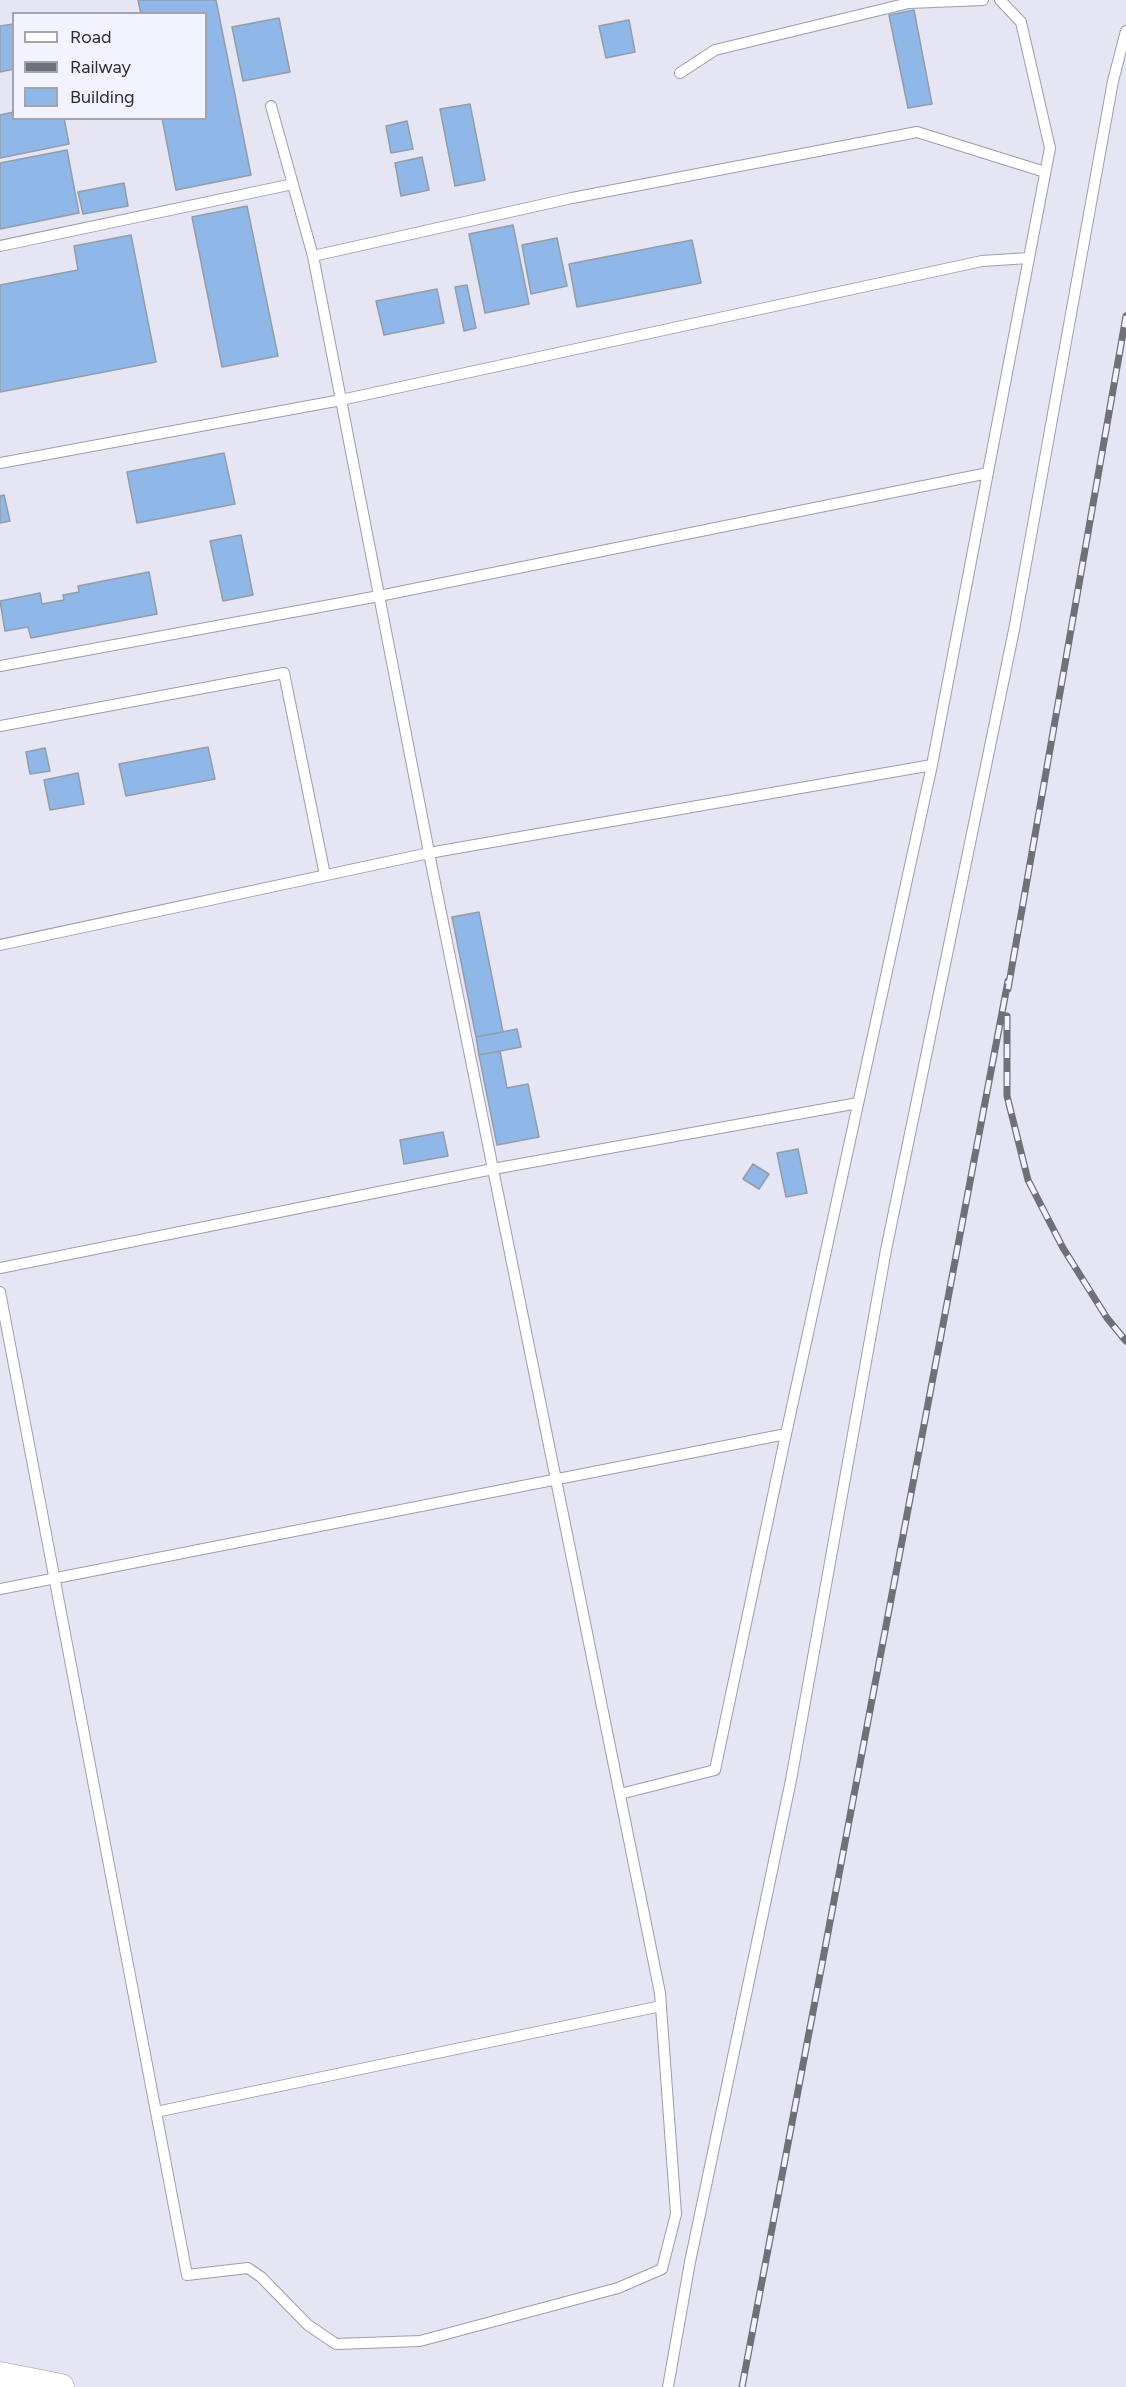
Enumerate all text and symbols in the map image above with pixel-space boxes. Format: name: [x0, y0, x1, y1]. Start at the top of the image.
legend: [12, 12, 207, 120]
text: Road: [70, 26, 111, 48]
text: Railway: [70, 56, 131, 78]
text: Building: [70, 86, 135, 108]

